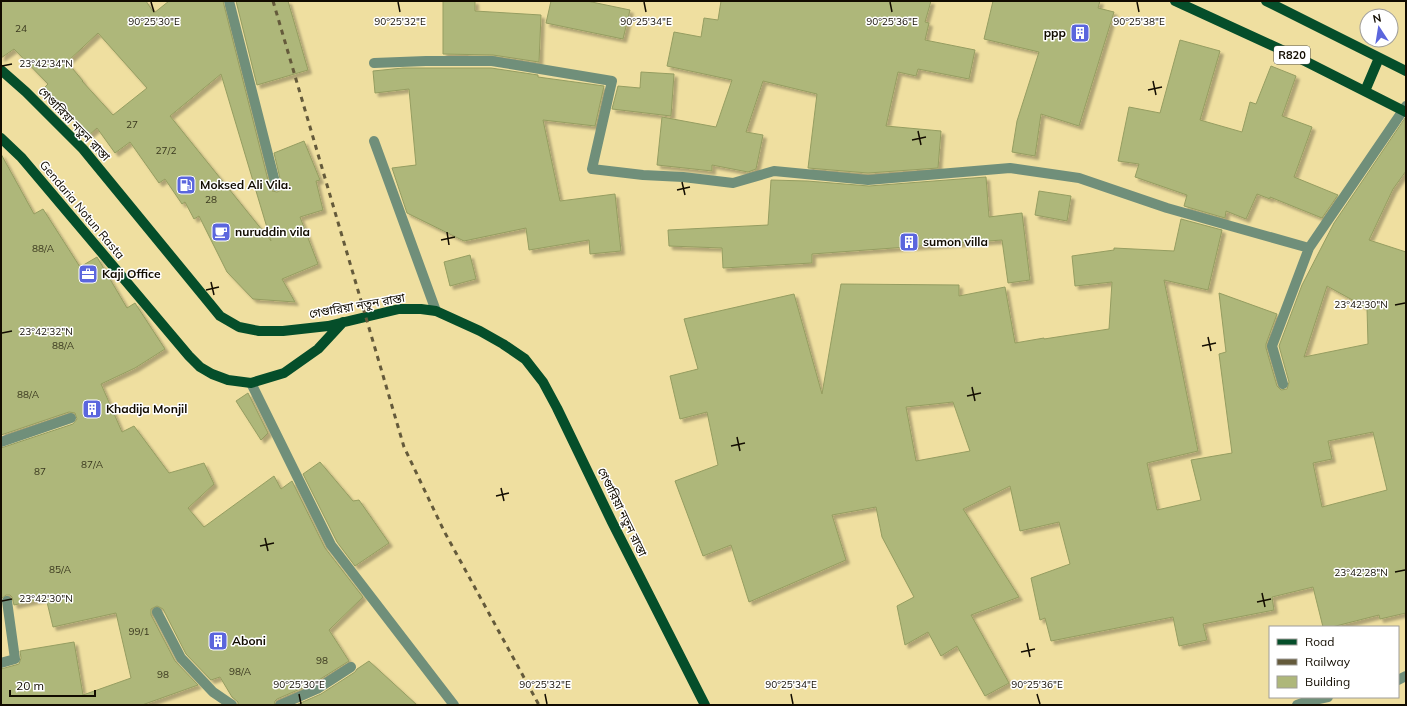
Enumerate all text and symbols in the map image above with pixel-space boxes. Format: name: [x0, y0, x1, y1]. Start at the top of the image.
north arrow: [1359, 8, 1399, 48]
text: N: [1371, 11, 1382, 26]
text: 90°25'30"E: [128, 15, 180, 28]
text: 90°25'32"E: [374, 15, 426, 28]
text: 90°25'34"E: [620, 15, 672, 28]
text: 90°25'36"E: [866, 15, 918, 28]
text: 90°25'38"E: [1113, 15, 1165, 28]
house number: 24: [15, 22, 27, 35]
building icon: ppp: [1069, 22, 1091, 44]
place label: ppp: [1044, 25, 1066, 40]
road number: R820: [1274, 46, 1310, 64]
text: 23°42'34"N: [19, 57, 73, 70]
street label: গেণ্ডারিয়া নতুন রাস্তা: [34, 84, 114, 165]
house number: 27: [126, 118, 138, 131]
house number: 27/2: [156, 144, 176, 157]
street label: Gendaria Notun Rasta: [37, 157, 128, 262]
fuel station icon: Moksed Ali Vila.: [175, 174, 197, 196]
place label: Moksed Ali Vila.: [200, 177, 291, 192]
house number: 28: [205, 193, 217, 206]
cafe icon: nuruddin vila: [210, 221, 232, 243]
place label: nuruddin vila: [235, 224, 310, 239]
building icon: sumon villa: [898, 231, 920, 253]
place label: sumon villa: [923, 234, 988, 249]
house number: 88/A: [32, 242, 55, 255]
office icon: Kaji Office: [77, 263, 99, 285]
place label: Kaji Office: [102, 266, 161, 281]
street label: গেণ্ডারিয়া নতুন রাস্তা: [308, 290, 407, 323]
text: 23°42'30"N: [1334, 298, 1388, 311]
text: 23°42'32"N: [19, 325, 73, 338]
house number: 88/A: [52, 339, 75, 352]
house number: 88/A: [17, 388, 40, 401]
building icon: Khadija Monjil: [81, 398, 103, 420]
place label: Khadija Monjil: [106, 401, 187, 416]
house number: 87/A: [81, 458, 104, 471]
house number: 87: [34, 465, 46, 478]
street label: গেণ্ডারিয়া নতুন রাস্তা: [593, 465, 651, 560]
house number: 85/A: [49, 563, 72, 576]
text: 23°42'28"N: [1334, 566, 1388, 579]
text: 23°42'30"N: [19, 592, 73, 605]
house number: 99/1: [129, 625, 149, 638]
legend: [1269, 626, 1399, 698]
building icon: Aboni: [207, 630, 229, 652]
place label: Aboni: [232, 633, 266, 648]
text: Road: [1305, 634, 1334, 649]
house number: 98: [316, 654, 328, 667]
text: Railway: [1305, 654, 1351, 669]
house number: 98/A: [229, 665, 252, 678]
house number: 98: [157, 668, 169, 681]
scale bar: [10, 672, 95, 698]
text: Building: [1305, 674, 1350, 689]
text: 20 m: [16, 678, 44, 693]
text: 90°25'30"E: [273, 678, 325, 691]
text: 90°25'32"E: [519, 678, 571, 691]
text: 90°25'34"E: [765, 678, 817, 691]
text: 90°25'36"E: [1011, 678, 1063, 691]

